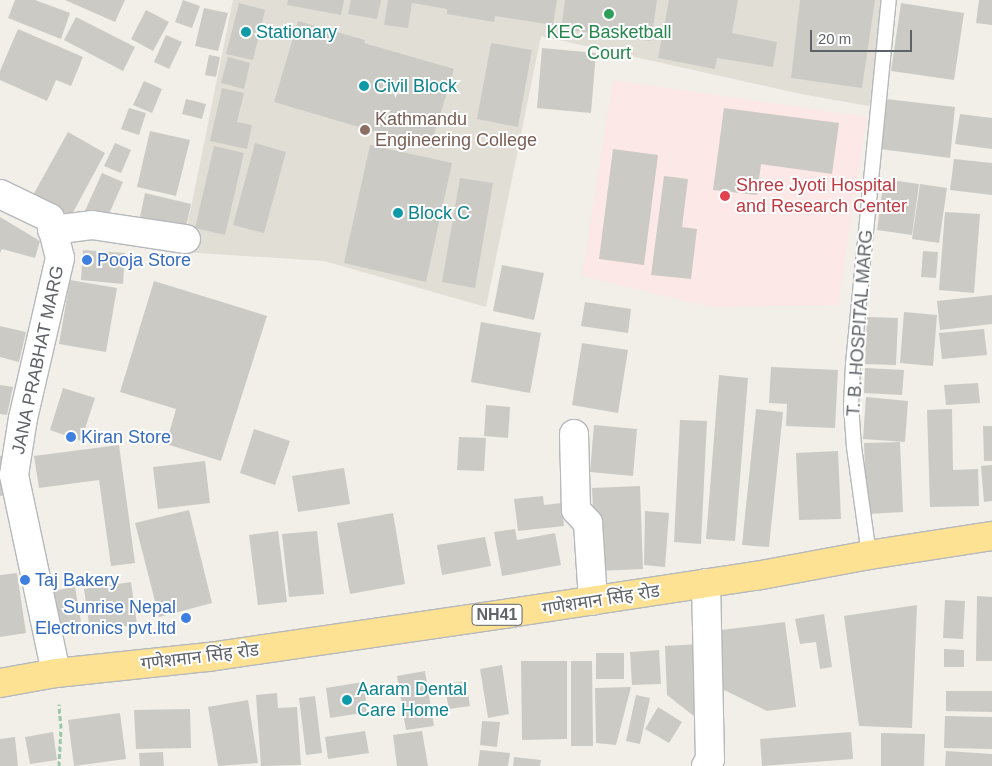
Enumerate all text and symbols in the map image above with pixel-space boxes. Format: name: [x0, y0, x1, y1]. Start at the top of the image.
marker: KEC Basketball Court: [603, 8, 615, 20]
scale bar: [812, 20, 914, 52]
place label: Stationary: [256, 21, 337, 43]
place label: KEC Basketball Court: [546, 22, 672, 64]
marker: Stationary: [240, 26, 252, 38]
text: 20 m: [818, 30, 851, 47]
place label: Civil Block: [374, 75, 457, 97]
marker: Civil Block: [358, 80, 370, 92]
place label: Kathmandu Engineering College: [375, 109, 537, 152]
marker: Kathmandu Engineering College: [359, 124, 371, 136]
place label: Shree Jyoti Hospital and Research Center: [736, 175, 907, 218]
marker: Shree Jyoti Hospital and Research Center: [718, 189, 732, 203]
place label: Block C: [408, 202, 470, 224]
marker: Block C: [392, 207, 404, 219]
street label: T. B. HOSPITAL MARG: [843, 229, 877, 417]
place label: Pooja Store: [97, 249, 191, 271]
marker: Pooja Store: [81, 254, 93, 266]
street label: JANA PRABHAT MARG: [7, 263, 69, 457]
place label: Kiran Store: [81, 426, 171, 448]
marker: Kiran Store: [65, 431, 77, 443]
place label: Taj Bakery: [35, 569, 119, 591]
marker: Taj Bakery: [19, 574, 31, 586]
street label: गणेशमान सिंह रोड: [541, 580, 661, 620]
place label: Sunrise Nepal Electronics pvt.ltd: [35, 597, 176, 640]
road number: NH41: [471, 602, 523, 628]
marker: Sunrise Nepal Electronics pvt.ltd: [180, 612, 192, 624]
street label: गणेशमान सिंह रोड: [140, 639, 260, 675]
place label: Aaram Dental Care Home: [357, 679, 467, 722]
marker: Aaram Dental Care Home: [341, 694, 353, 706]

